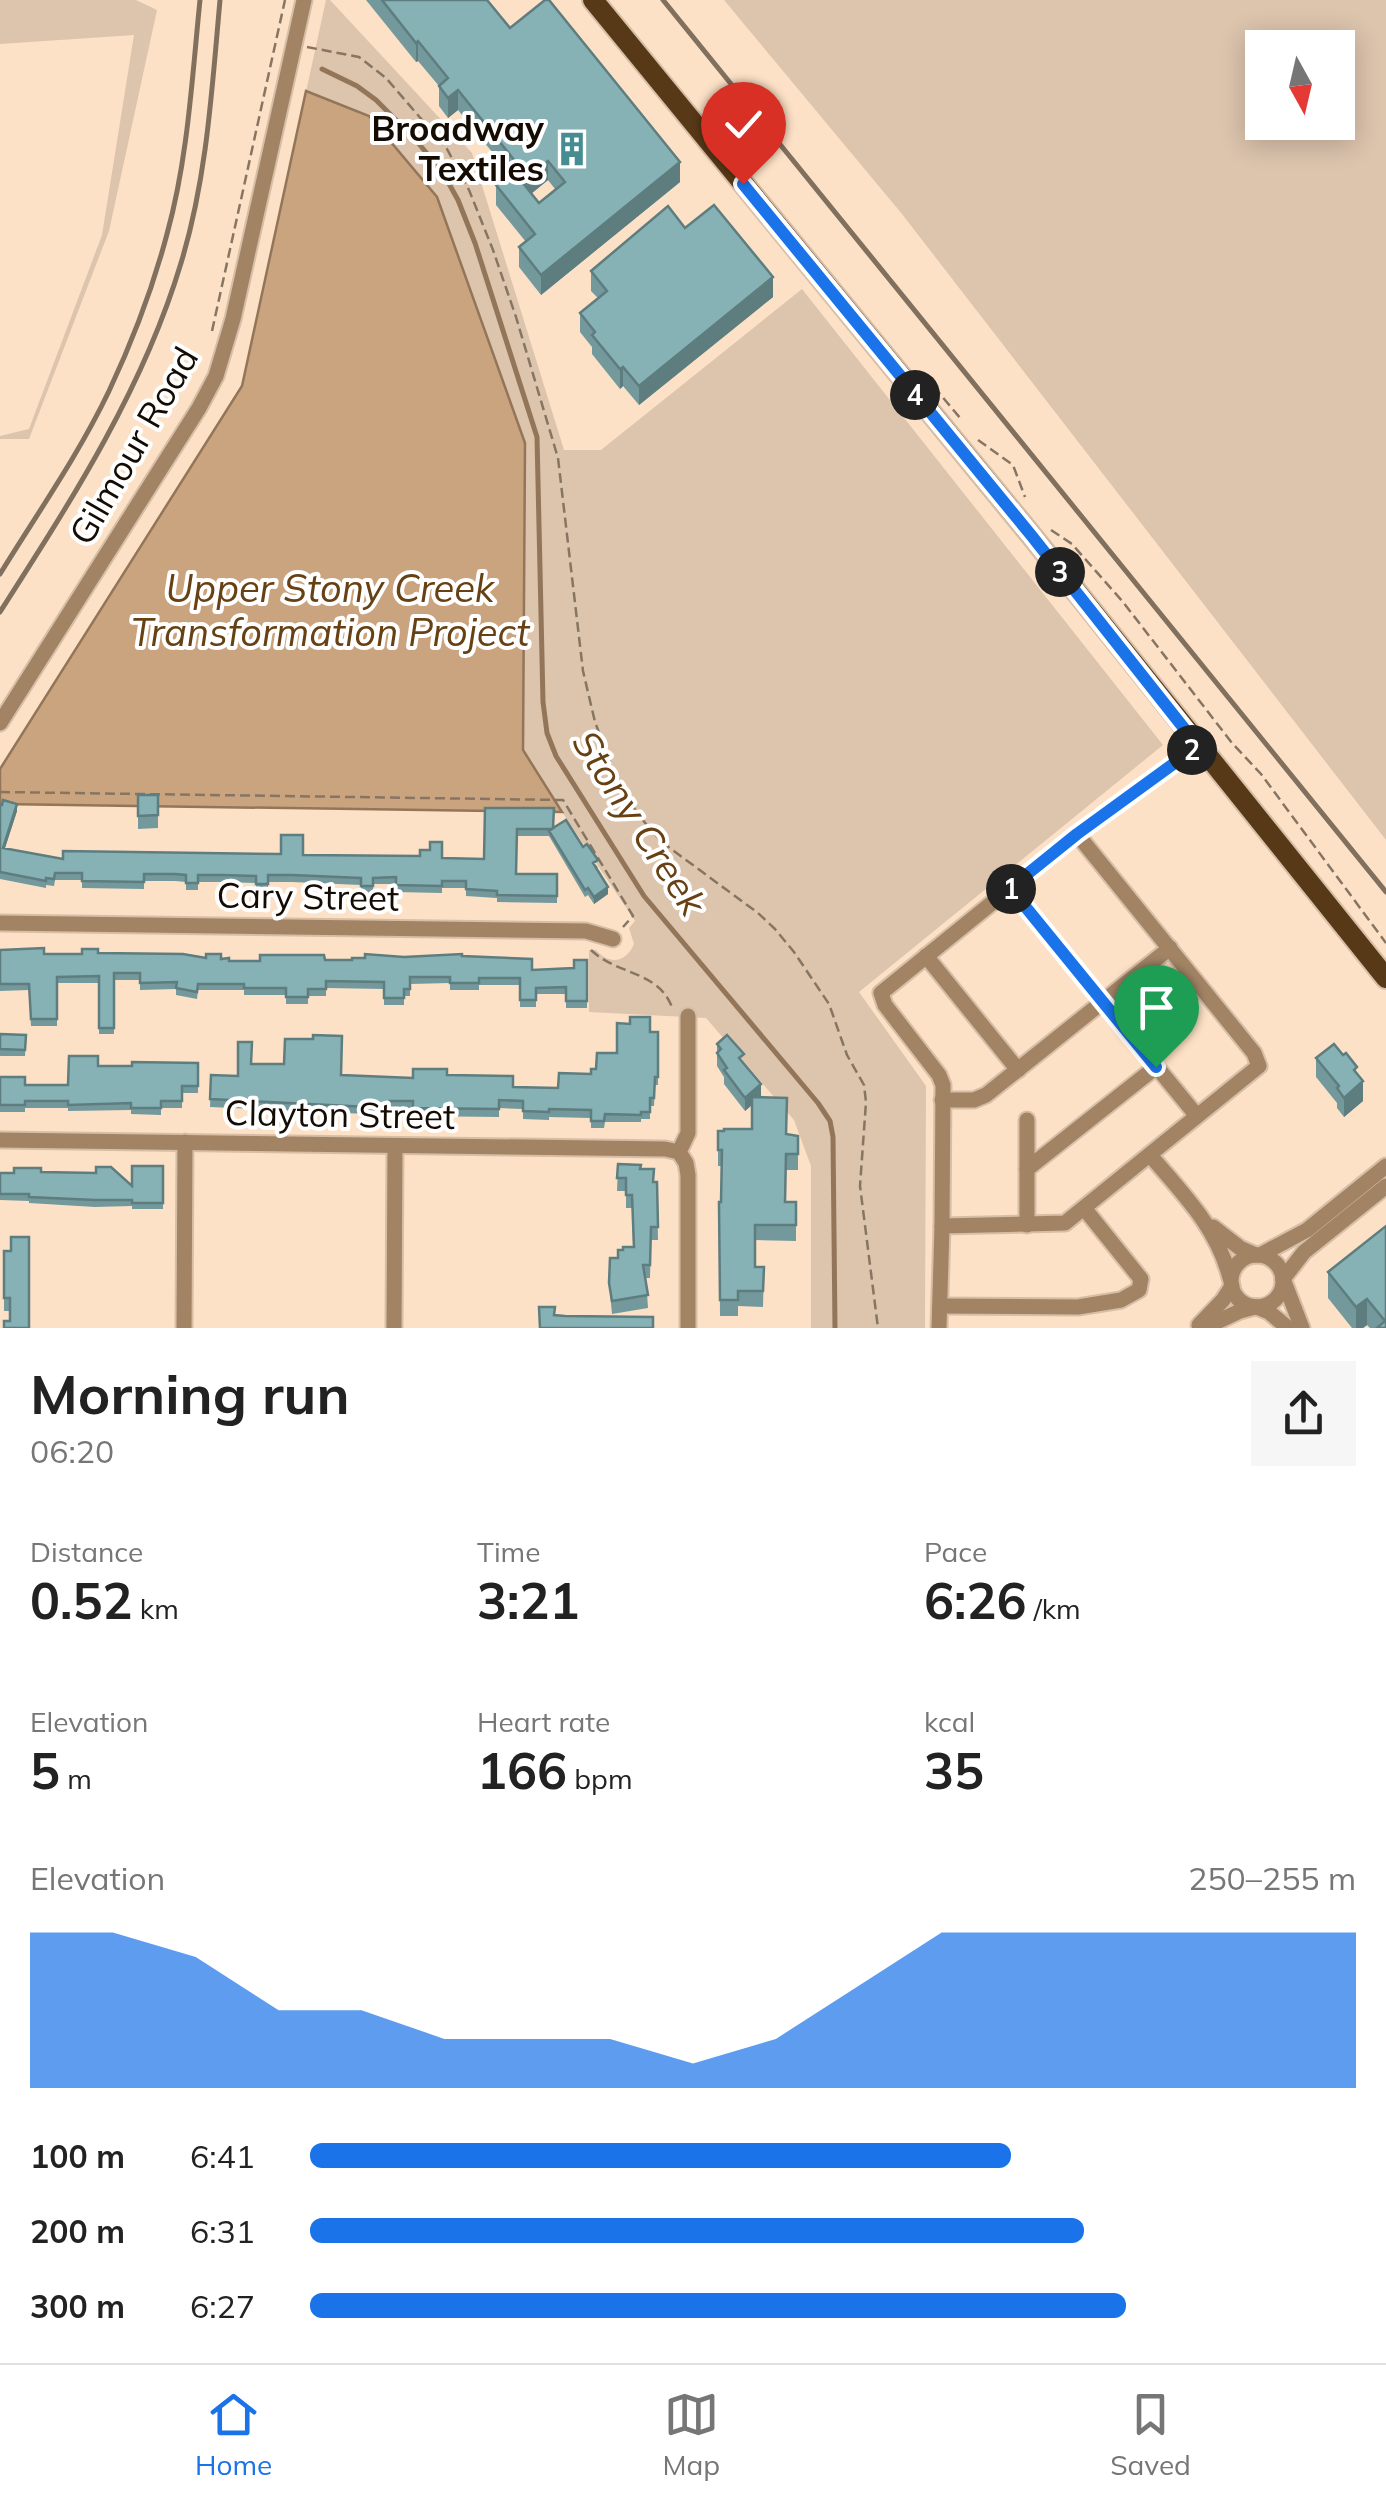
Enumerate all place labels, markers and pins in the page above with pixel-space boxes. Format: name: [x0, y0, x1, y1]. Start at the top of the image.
pin: [701, 82, 786, 185]
place label: Broadway Textiles: [371, 106, 545, 190]
building icon: Broadway Textiles: [553, 130, 591, 168]
pin: 4: [890, 370, 940, 420]
pin: 3: [1035, 547, 1085, 597]
pin: 2: [1167, 725, 1217, 775]
pin: 1: [986, 864, 1036, 914]
pin: [1114, 965, 1199, 1068]

